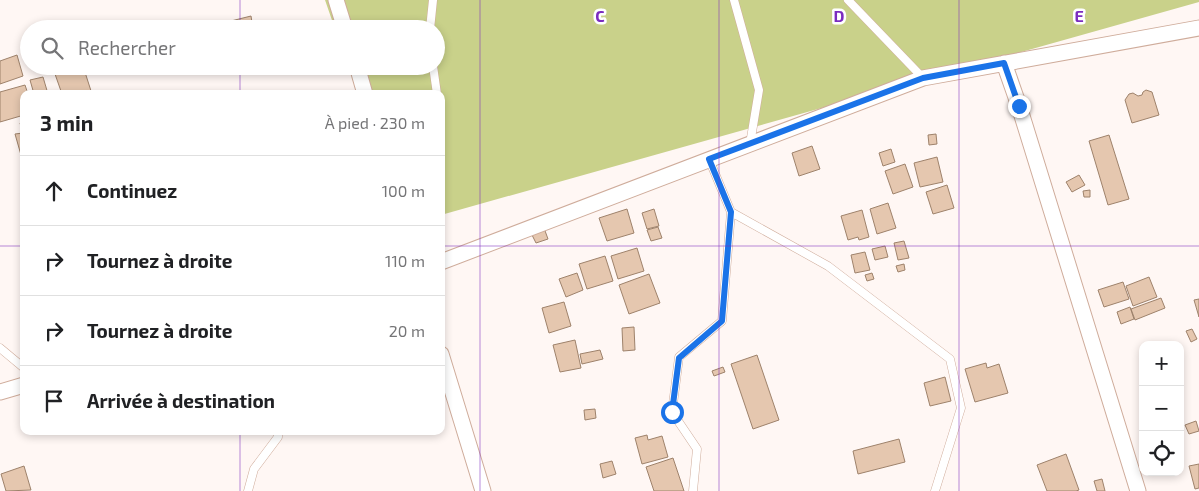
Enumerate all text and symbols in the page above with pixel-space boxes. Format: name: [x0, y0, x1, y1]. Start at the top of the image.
text: C: [595, 6, 605, 25]
text: D: [834, 6, 845, 25]
text: E: [1074, 6, 1084, 25]
search box: [20, 20, 445, 75]
icon: search: [38, 34, 66, 62]
text: Rechercher: [78, 36, 176, 59]
route end: [1008, 95, 1031, 118]
text: 3 min: [40, 110, 93, 135]
text: À pied · 230 m: [325, 113, 425, 132]
icon: ahead: [40, 177, 68, 205]
text: Continuez: [87, 179, 177, 202]
text: 100 m: [382, 181, 425, 200]
icon: right: [40, 247, 68, 275]
text: Tournez à droite: [87, 249, 233, 272]
text: 110 m: [385, 251, 425, 270]
icon: right: [40, 317, 68, 345]
text: Tournez à droite: [87, 319, 233, 342]
text: 20 m: [389, 321, 425, 340]
map controls: [1139, 341, 1184, 476]
button: +: [1139, 341, 1184, 386]
button: −: [1139, 386, 1184, 431]
icon: arrive: [40, 387, 68, 415]
text: Arrivée à destination: [87, 389, 275, 412]
route start: [661, 401, 684, 424]
button: locate: [1139, 431, 1184, 476]

